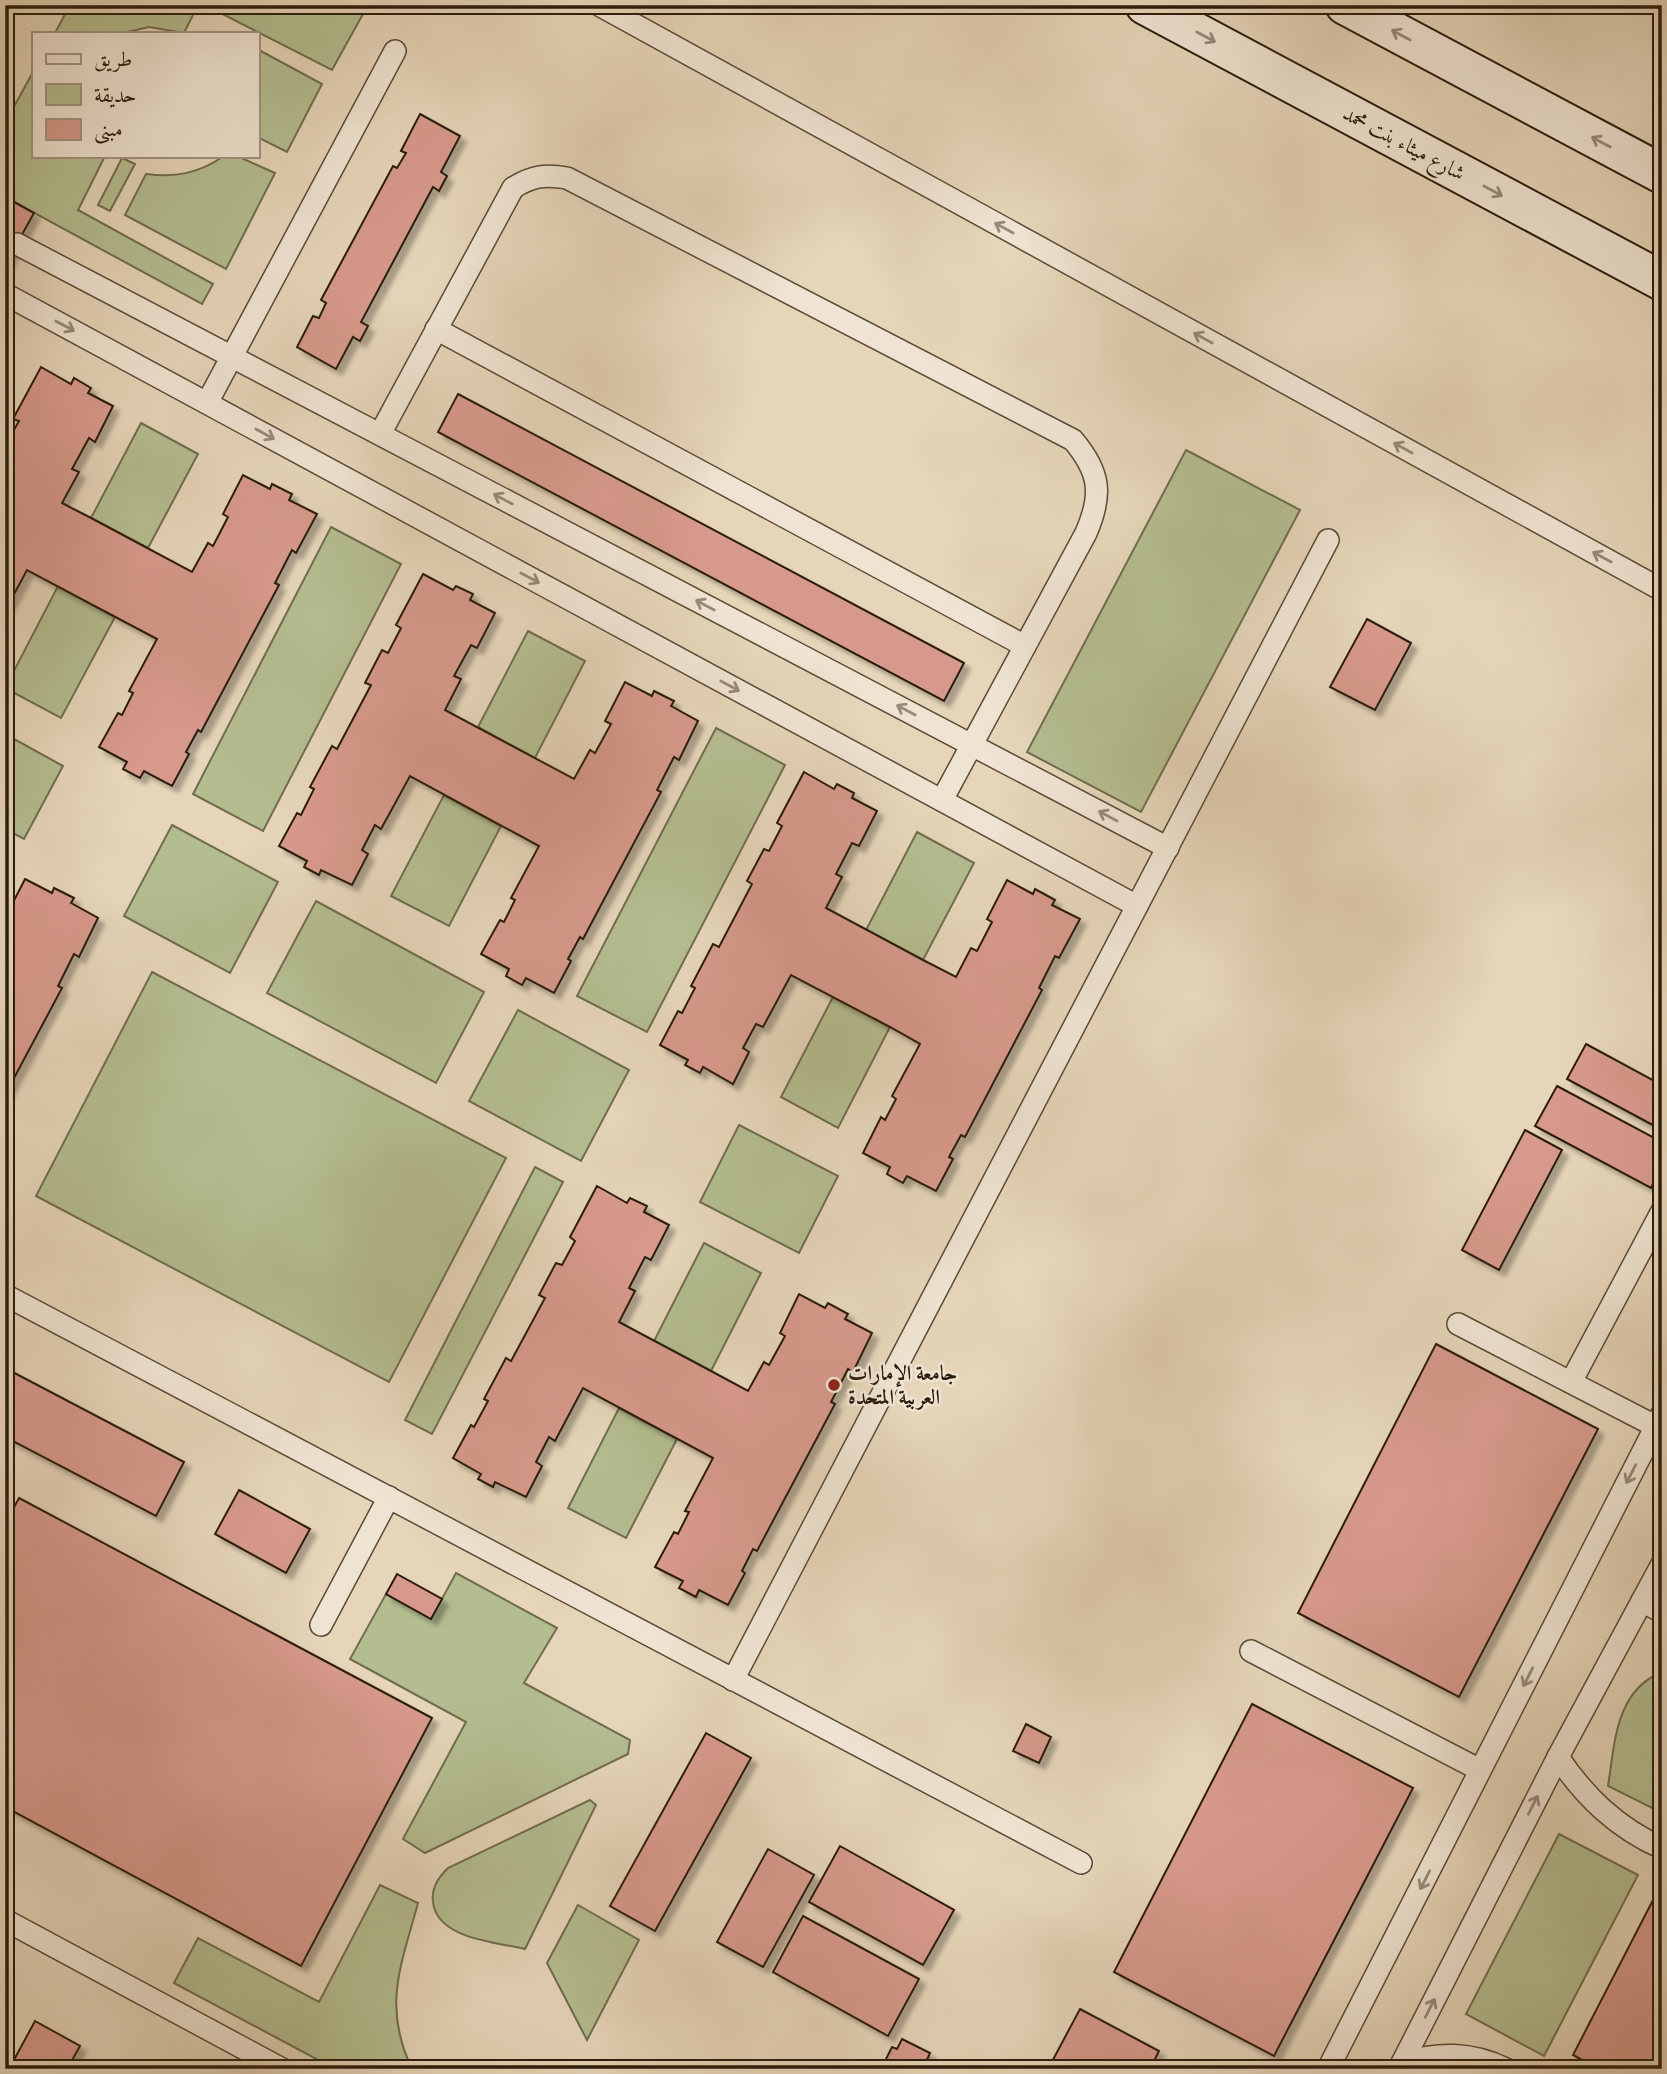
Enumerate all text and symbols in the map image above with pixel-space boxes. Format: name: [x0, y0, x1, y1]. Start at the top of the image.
one-way arrow: [1391, 28, 1411, 42]
one-way arrow: [1195, 31, 1215, 45]
legend: [32, 32, 259, 158]
text: طريق: [94, 47, 132, 72]
text: حديقة: [94, 83, 137, 108]
street label: شارع ميثاء بنت محمد: [1336, 101, 1469, 191]
text: مبنى: [94, 117, 123, 144]
one-way arrow: [1592, 134, 1612, 148]
one-way arrow: [1482, 184, 1503, 198]
one-way arrow: [994, 221, 1015, 234]
one-way arrow: [55, 319, 75, 333]
one-way arrow: [1194, 331, 1214, 345]
one-way arrow: [255, 427, 275, 441]
one-way arrow: [1393, 440, 1413, 454]
one-way arrow: [493, 492, 514, 506]
one-way arrow: [1592, 550, 1613, 563]
one-way arrow: [519, 572, 540, 585]
one-way arrow: [695, 598, 715, 612]
one-way arrow: [719, 680, 740, 693]
one-way arrow: [896, 703, 917, 717]
one-way arrow: [1098, 809, 1118, 823]
place label: جامعة الإمارات العربية المتحدة: [848, 1361, 958, 1411]
marker: جامعة الإمارات العربية المتحدة: [826, 1377, 842, 1393]
one-way arrow: [1623, 1464, 1637, 1484]
one-way arrow: [1520, 1666, 1534, 1687]
one-way arrow: [1527, 1796, 1541, 1816]
one-way arrow: [1417, 1869, 1431, 1890]
one-way arrow: [1423, 1998, 1437, 2019]

